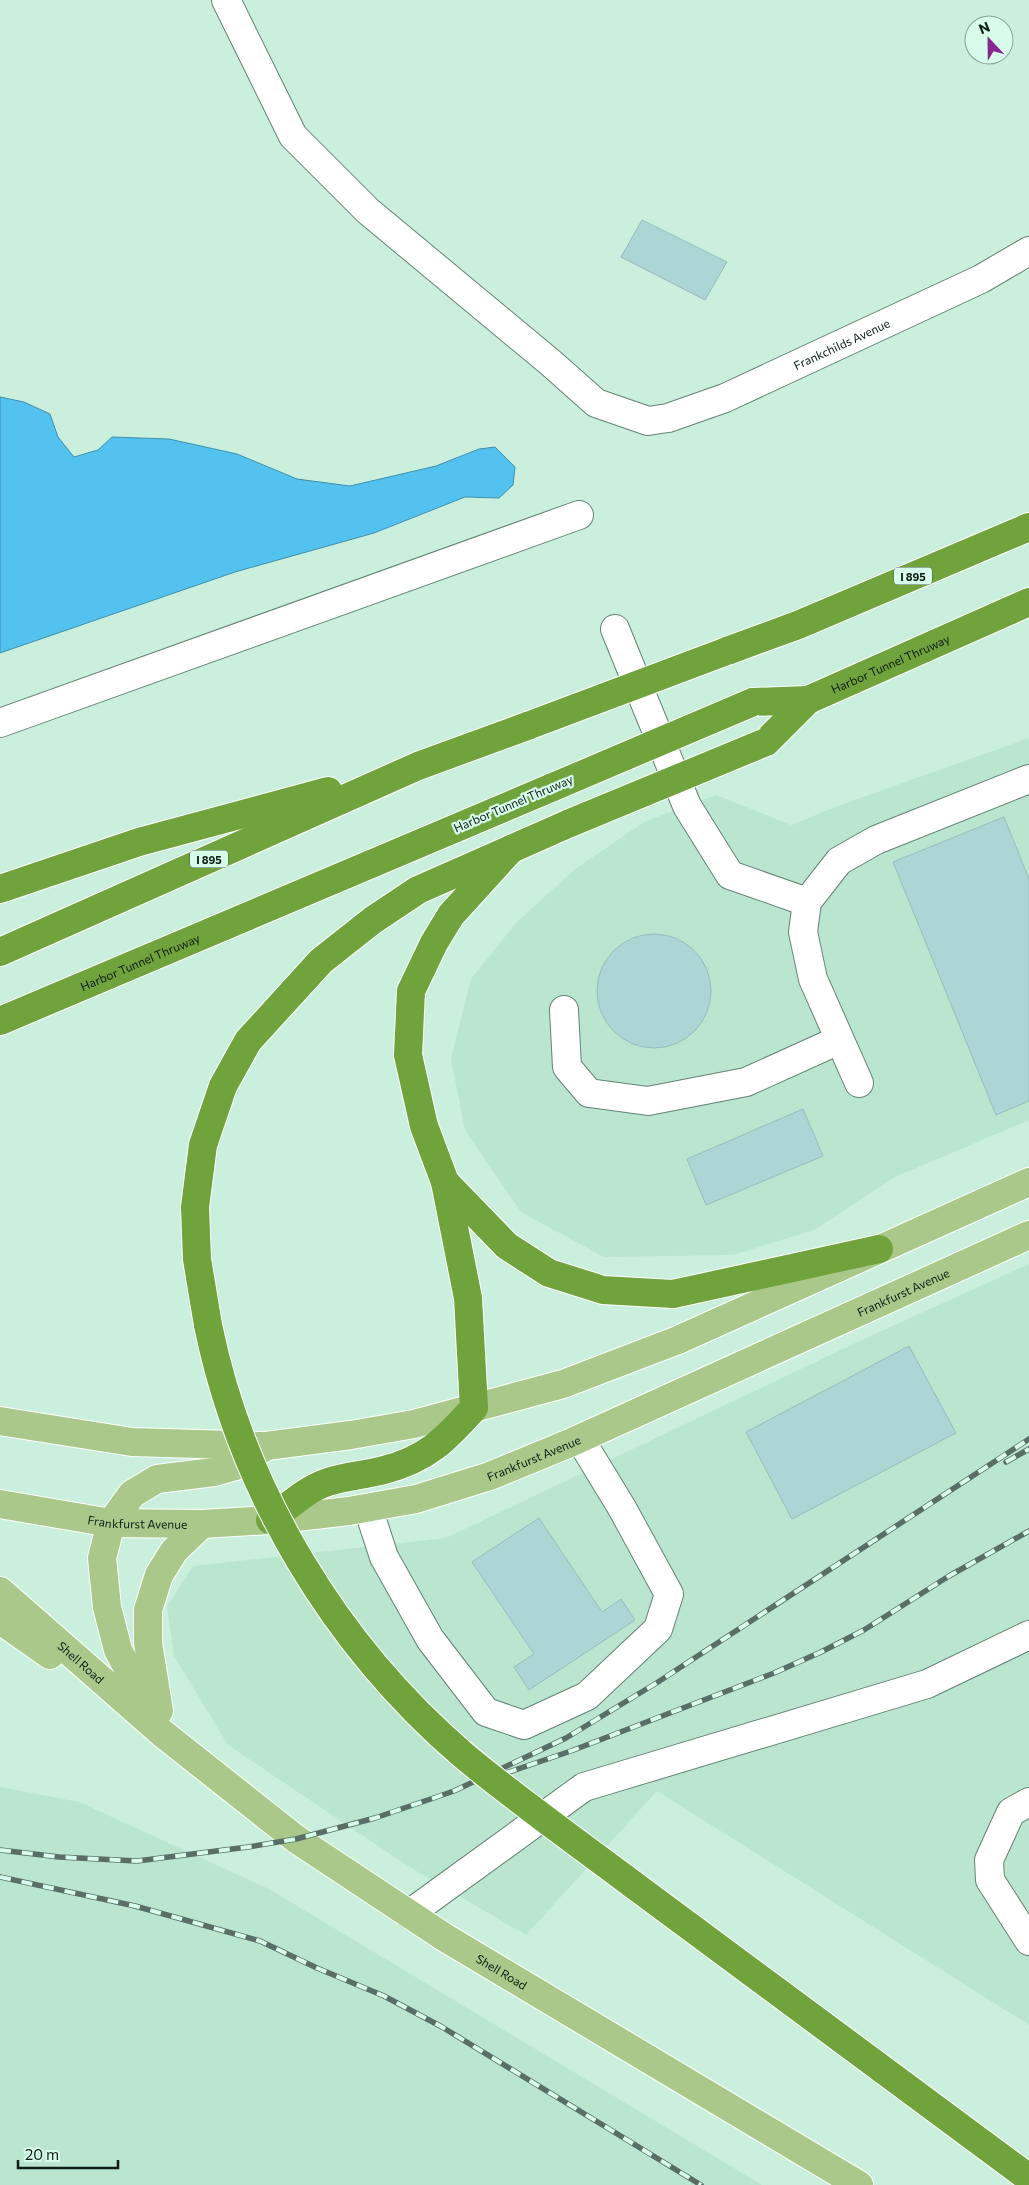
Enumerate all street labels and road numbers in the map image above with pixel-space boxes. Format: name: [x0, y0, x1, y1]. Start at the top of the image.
street label: Frankchilds Avenue: [791, 315, 892, 372]
road number: I 895: [894, 568, 932, 584]
street label: Harbor Tunnel Thruway: [829, 631, 952, 696]
street label: Harbor Tunnel Thruway: [451, 772, 575, 834]
road number: I 895: [190, 851, 228, 868]
street label: Harbor Tunnel Thruway: [78, 930, 202, 993]
street label: Frankfurst Avenue: [855, 1265, 951, 1319]
street label: Frankfurst Avenue: [485, 1432, 583, 1484]
street label: Frankfurst Avenue: [87, 1512, 187, 1531]
street label: Shell Road: [55, 1638, 107, 1686]
street label: Shell Road: [474, 1951, 530, 1992]

